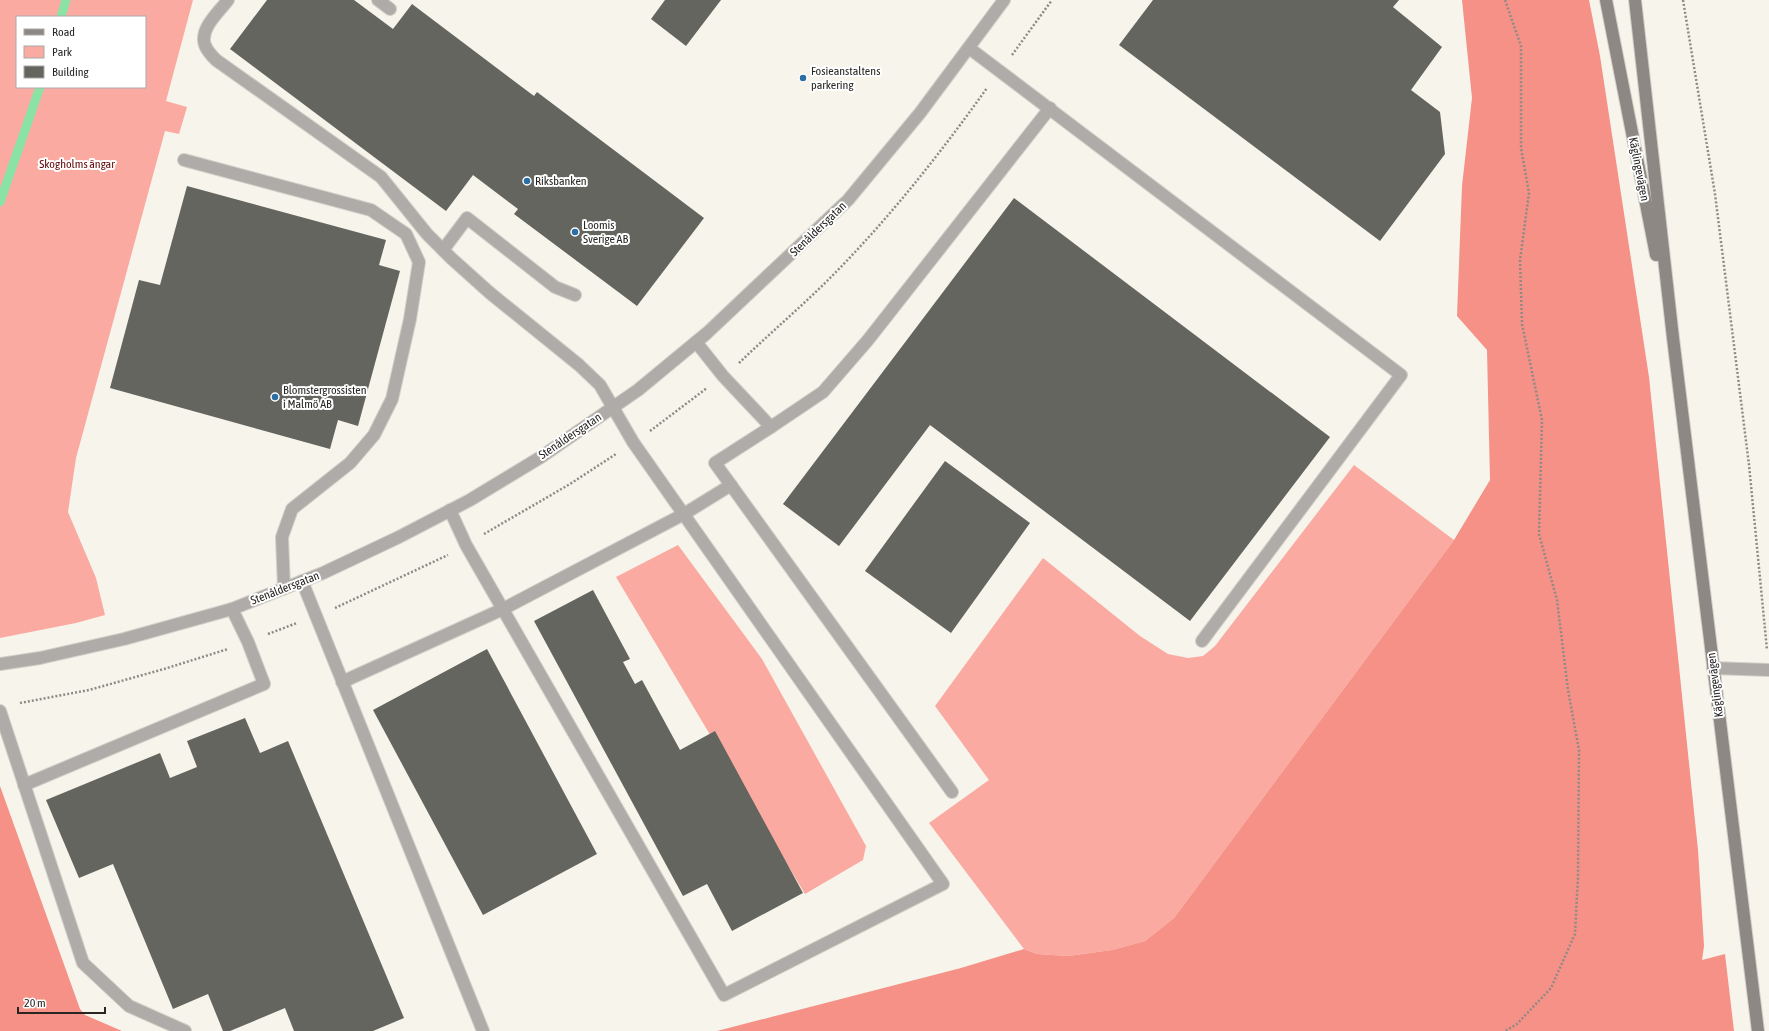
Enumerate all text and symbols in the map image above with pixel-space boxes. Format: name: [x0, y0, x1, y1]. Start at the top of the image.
legend: [16, 16, 146, 88]
text: Road: [52, 25, 75, 39]
text: Park: [52, 45, 73, 59]
place label: Fosieanstaltens parkering: [811, 64, 880, 92]
text: Building: [52, 65, 90, 79]
marker: Fosieanstaltens parkering: [798, 73, 808, 83]
street label: Käglingevägen: [1626, 136, 1652, 202]
park label: Skogholms ängar: [39, 157, 115, 171]
place label: Riksbanken: [535, 174, 587, 188]
marker: Riksbanken: [522, 176, 532, 186]
street label: Stenåldersgatan: [787, 199, 849, 259]
place label: Loomis Sverige AB: [583, 218, 628, 246]
marker: Loomis Sverige AB: [570, 227, 580, 237]
place label: Blomstergrossisten i Malmö AB: [283, 383, 367, 411]
marker: Blomstergrossisten i Malmö AB: [270, 392, 280, 402]
street label: Stenåldersgatan: [536, 410, 604, 462]
street label: Stenåldersgatan: [249, 568, 321, 608]
street label: Käglingevägen: [1704, 652, 1726, 718]
scale bar: [18, 989, 105, 1015]
text: 20 m: [24, 996, 46, 1010]

